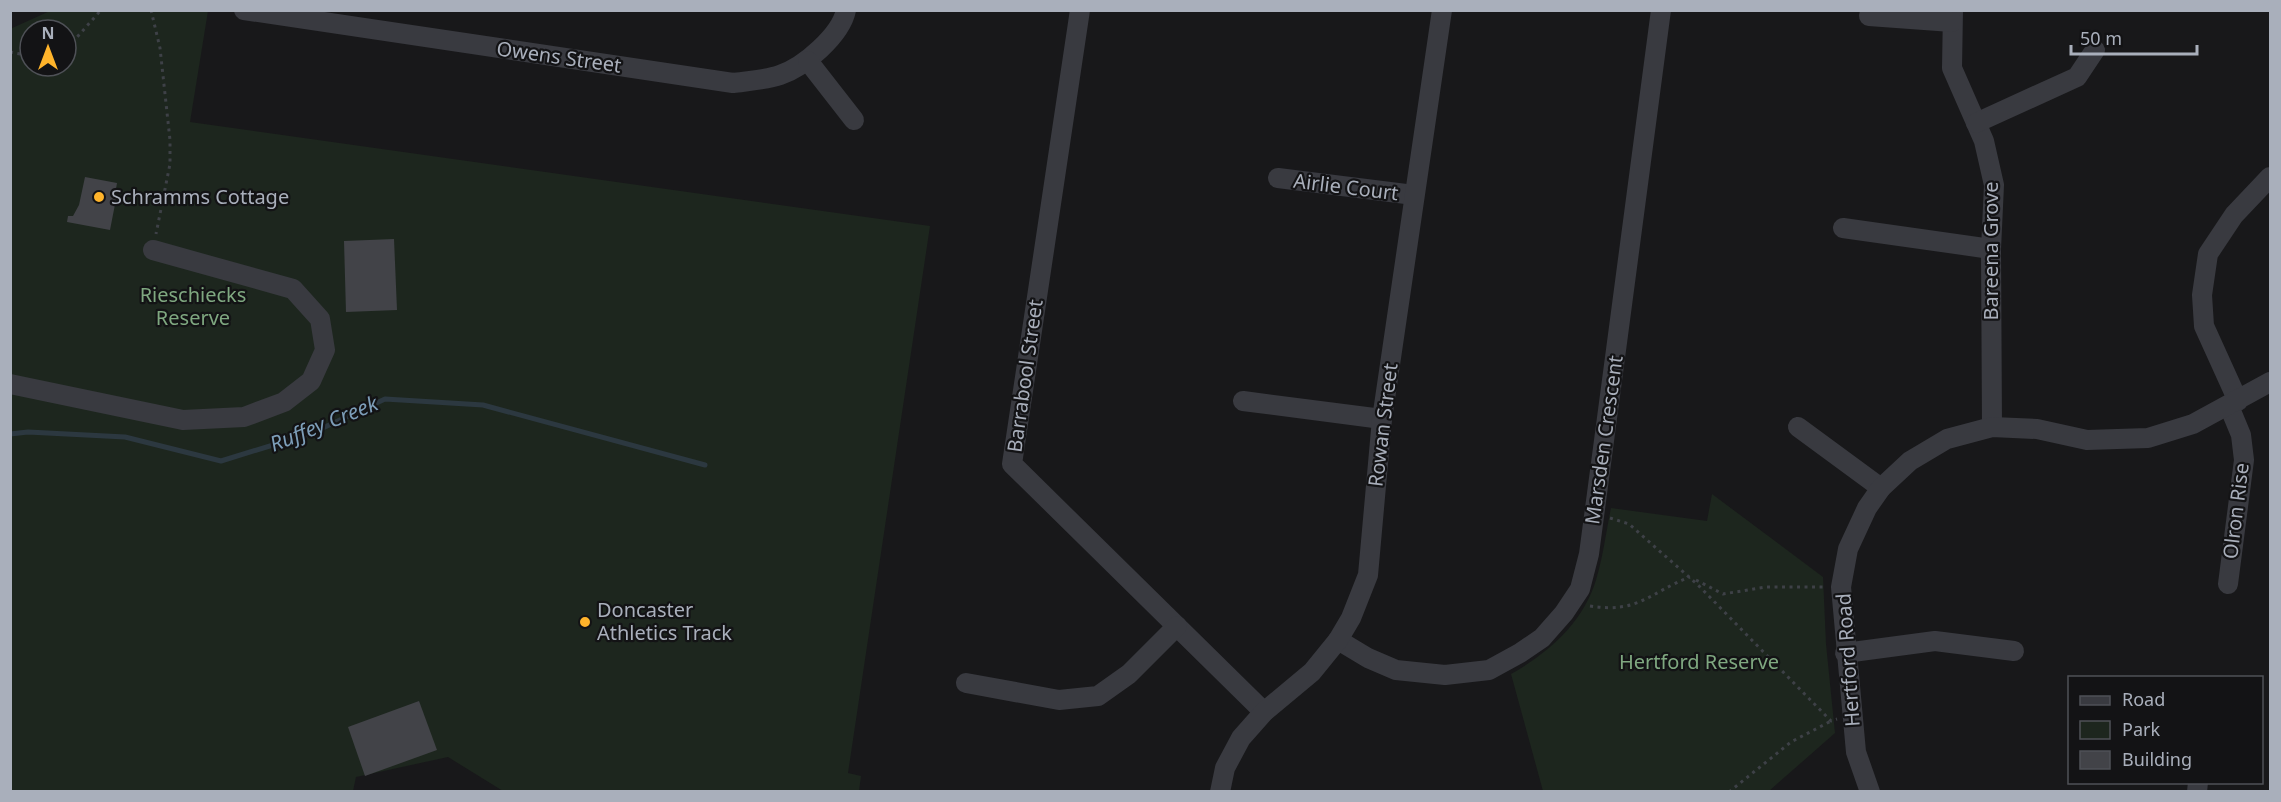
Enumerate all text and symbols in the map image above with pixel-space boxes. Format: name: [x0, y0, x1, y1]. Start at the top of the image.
north arrow: [18, 18, 78, 78]
scale bar: [2071, 18, 2197, 56]
text: N: [41, 22, 55, 44]
text: 50 m: [2080, 26, 2122, 50]
street label: Owens Street: [495, 34, 623, 79]
street label: Airlie Court: [1292, 167, 1400, 206]
street label: Bareena Grove: [1977, 182, 2004, 320]
place label: Schramms Cottage: [111, 183, 289, 210]
marker: Schramms Cottage: [92, 190, 106, 204]
park label: Rieschiecks Reserve: [140, 281, 246, 331]
street label: Barrabool Street: [1000, 298, 1049, 454]
street label: Marsden Crescent: [1578, 354, 1629, 526]
street label: Rowan Street: [1362, 362, 1403, 488]
water label: Ruffey Creek: [265, 388, 383, 458]
street label: Olron Rise: [2216, 461, 2255, 561]
street label: Hertford Road: [1829, 592, 1866, 728]
place label: Doncaster Athletics Track: [597, 596, 732, 646]
marker: Doncaster Athletics Track: [578, 615, 592, 629]
park label: Hertford Reserve: [1619, 648, 1779, 675]
legend: [2068, 676, 2263, 784]
text: Road: [2122, 687, 2165, 711]
text: Park: [2122, 717, 2160, 741]
text: Building: [2122, 747, 2192, 771]

